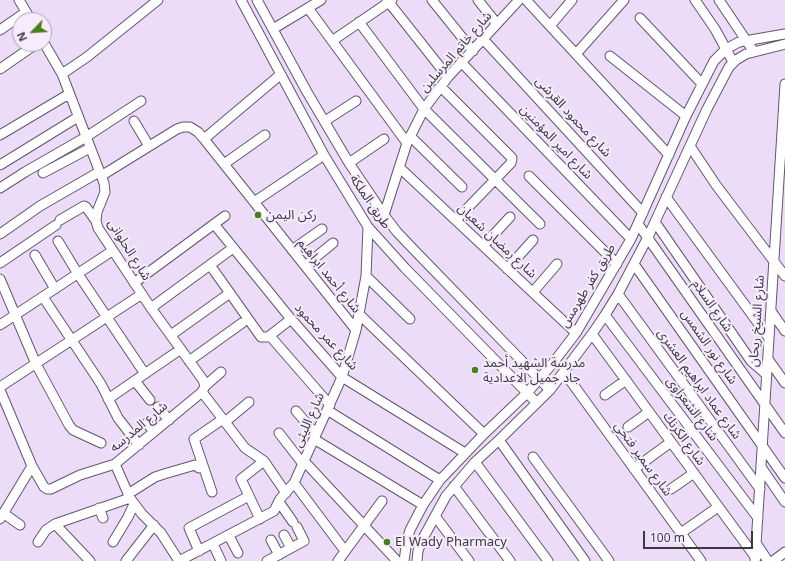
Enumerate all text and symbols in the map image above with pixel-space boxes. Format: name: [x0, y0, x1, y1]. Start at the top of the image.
street label: شارع خاتم المرسلين: [417, 8, 495, 96]
north arrow: [12, 12, 52, 52]
text: N: [13, 30, 30, 44]
street label: شارع محمود القرشى: [532, 73, 614, 161]
street label: شارع امير المؤمنين: [516, 101, 596, 183]
street label: طريق الملكة: [346, 172, 394, 232]
street label: شارع رمضان شعبان: [454, 200, 540, 282]
place label: ركن اليمن: [266, 207, 317, 223]
marker: ركن اليمن: [253, 210, 263, 220]
street label: شارع الحلوانى: [104, 216, 154, 284]
street label: شارع أحمد ابراهيم: [294, 236, 364, 316]
street label: طريق كفر طهرمس: [557, 241, 619, 331]
street label: شارع الشيخ ريحان: [746, 274, 768, 368]
street label: شارع السلام: [688, 277, 736, 335]
street label: شارع عمر محمود: [291, 300, 361, 374]
street label: شارع نور الشمس: [677, 306, 741, 388]
street label: شارع عماد ابراهيم العشرى: [654, 326, 744, 442]
place label: مدرسة الشهيد أحمد جاد جميل الاعدادية: [483, 355, 585, 386]
marker: مدرسة الشهيد أحمد جاد جميل الاعدادية: [470, 365, 480, 375]
street label: شارع الشعراوى: [663, 374, 721, 444]
street label: شارع الليثى: [290, 390, 328, 450]
street label: شارع المدرسه: [107, 398, 171, 456]
street label: شارع الكرنك: [659, 409, 709, 469]
street label: شارع سمير فتحي: [611, 419, 675, 499]
scale bar: [645, 523, 755, 549]
text: 100 m: [650, 529, 685, 546]
place label: El Wady Pharmacy: [395, 534, 507, 550]
marker: El Wady Pharmacy: [382, 537, 392, 547]

